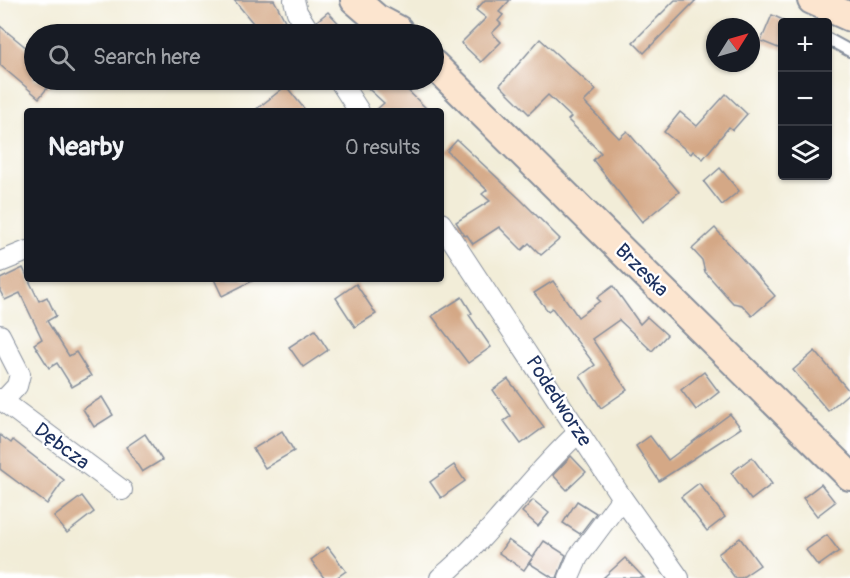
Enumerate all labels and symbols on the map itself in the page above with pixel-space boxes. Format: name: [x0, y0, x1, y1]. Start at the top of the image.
north arrow: [706, 18, 760, 72]
street label: Brzeska: [610, 238, 674, 302]
street label: Podedworze: [520, 351, 598, 451]
street label: Dębcza: [29, 417, 95, 475]

